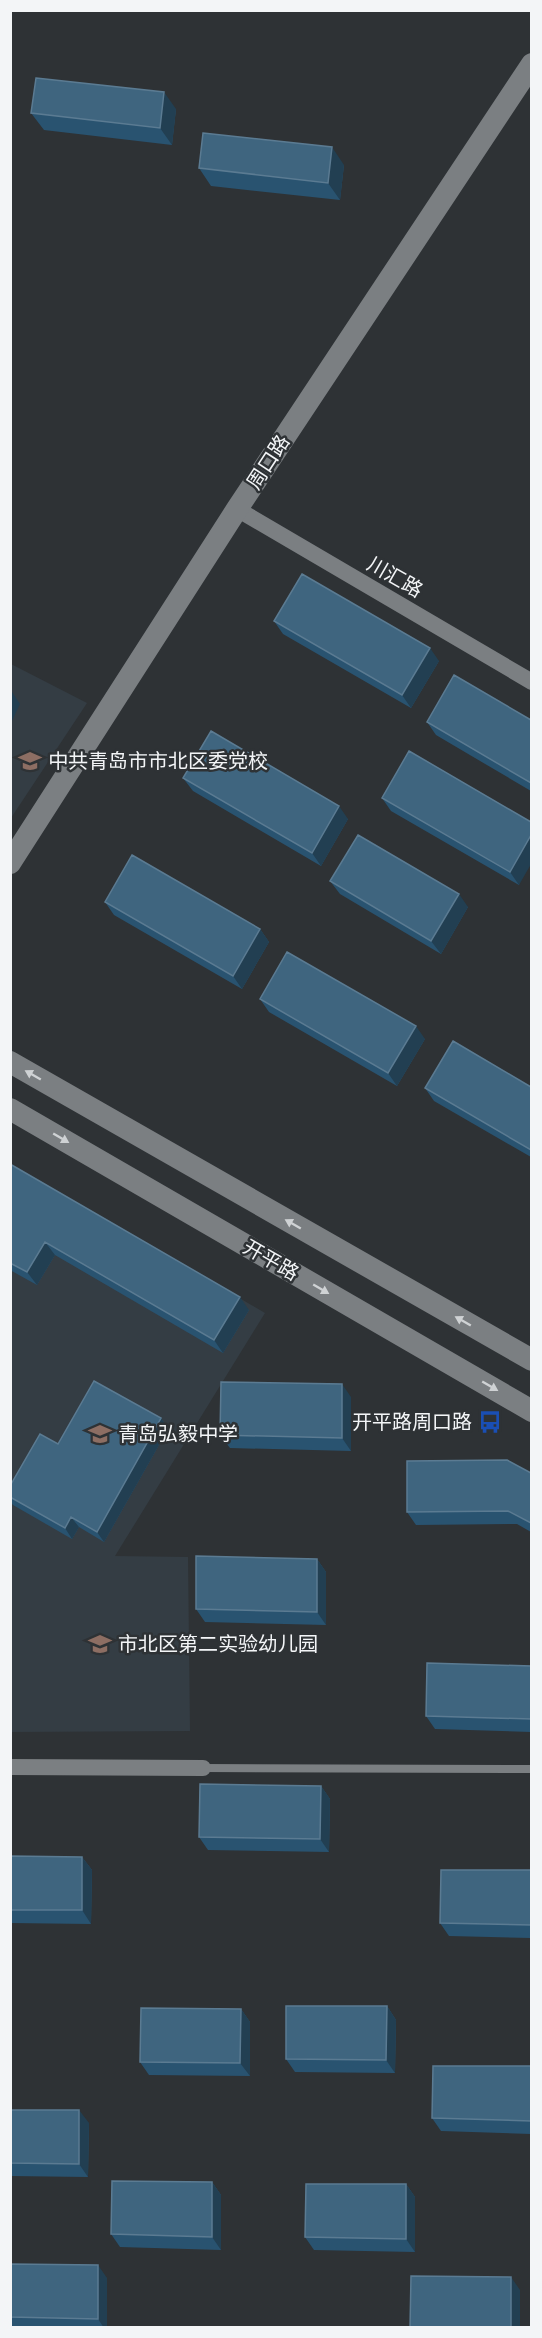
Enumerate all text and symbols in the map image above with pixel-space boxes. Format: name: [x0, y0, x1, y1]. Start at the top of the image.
street label: 周口路: [242, 431, 294, 493]
street label: 川汇路: [364, 552, 426, 602]
school or university icon: 中共青岛市市北区委党校: [17, 748, 43, 774]
place label: 中共青岛市市北区委党校: [48, 750, 268, 772]
one-way arrow: [24, 1070, 41, 1080]
one-way arrow: [53, 1133, 69, 1144]
one-way arrow: [284, 1219, 301, 1229]
street label: 开平路: [240, 1235, 302, 1285]
one-way arrow: [313, 1283, 329, 1294]
one-way arrow: [454, 1316, 471, 1326]
one-way arrow: [481, 1381, 498, 1391]
bus stop icon: 开平路周口路: [477, 1409, 503, 1435]
place label: 开平路周口路: [352, 1411, 472, 1433]
school or university icon: 青岛弘毅中学: [87, 1421, 113, 1447]
place label: 青岛弘毅中学: [118, 1423, 238, 1445]
school or university icon: 市北区第二实验幼儿园: [87, 1631, 113, 1657]
place label: 市北区第二实验幼儿园: [118, 1633, 318, 1655]

